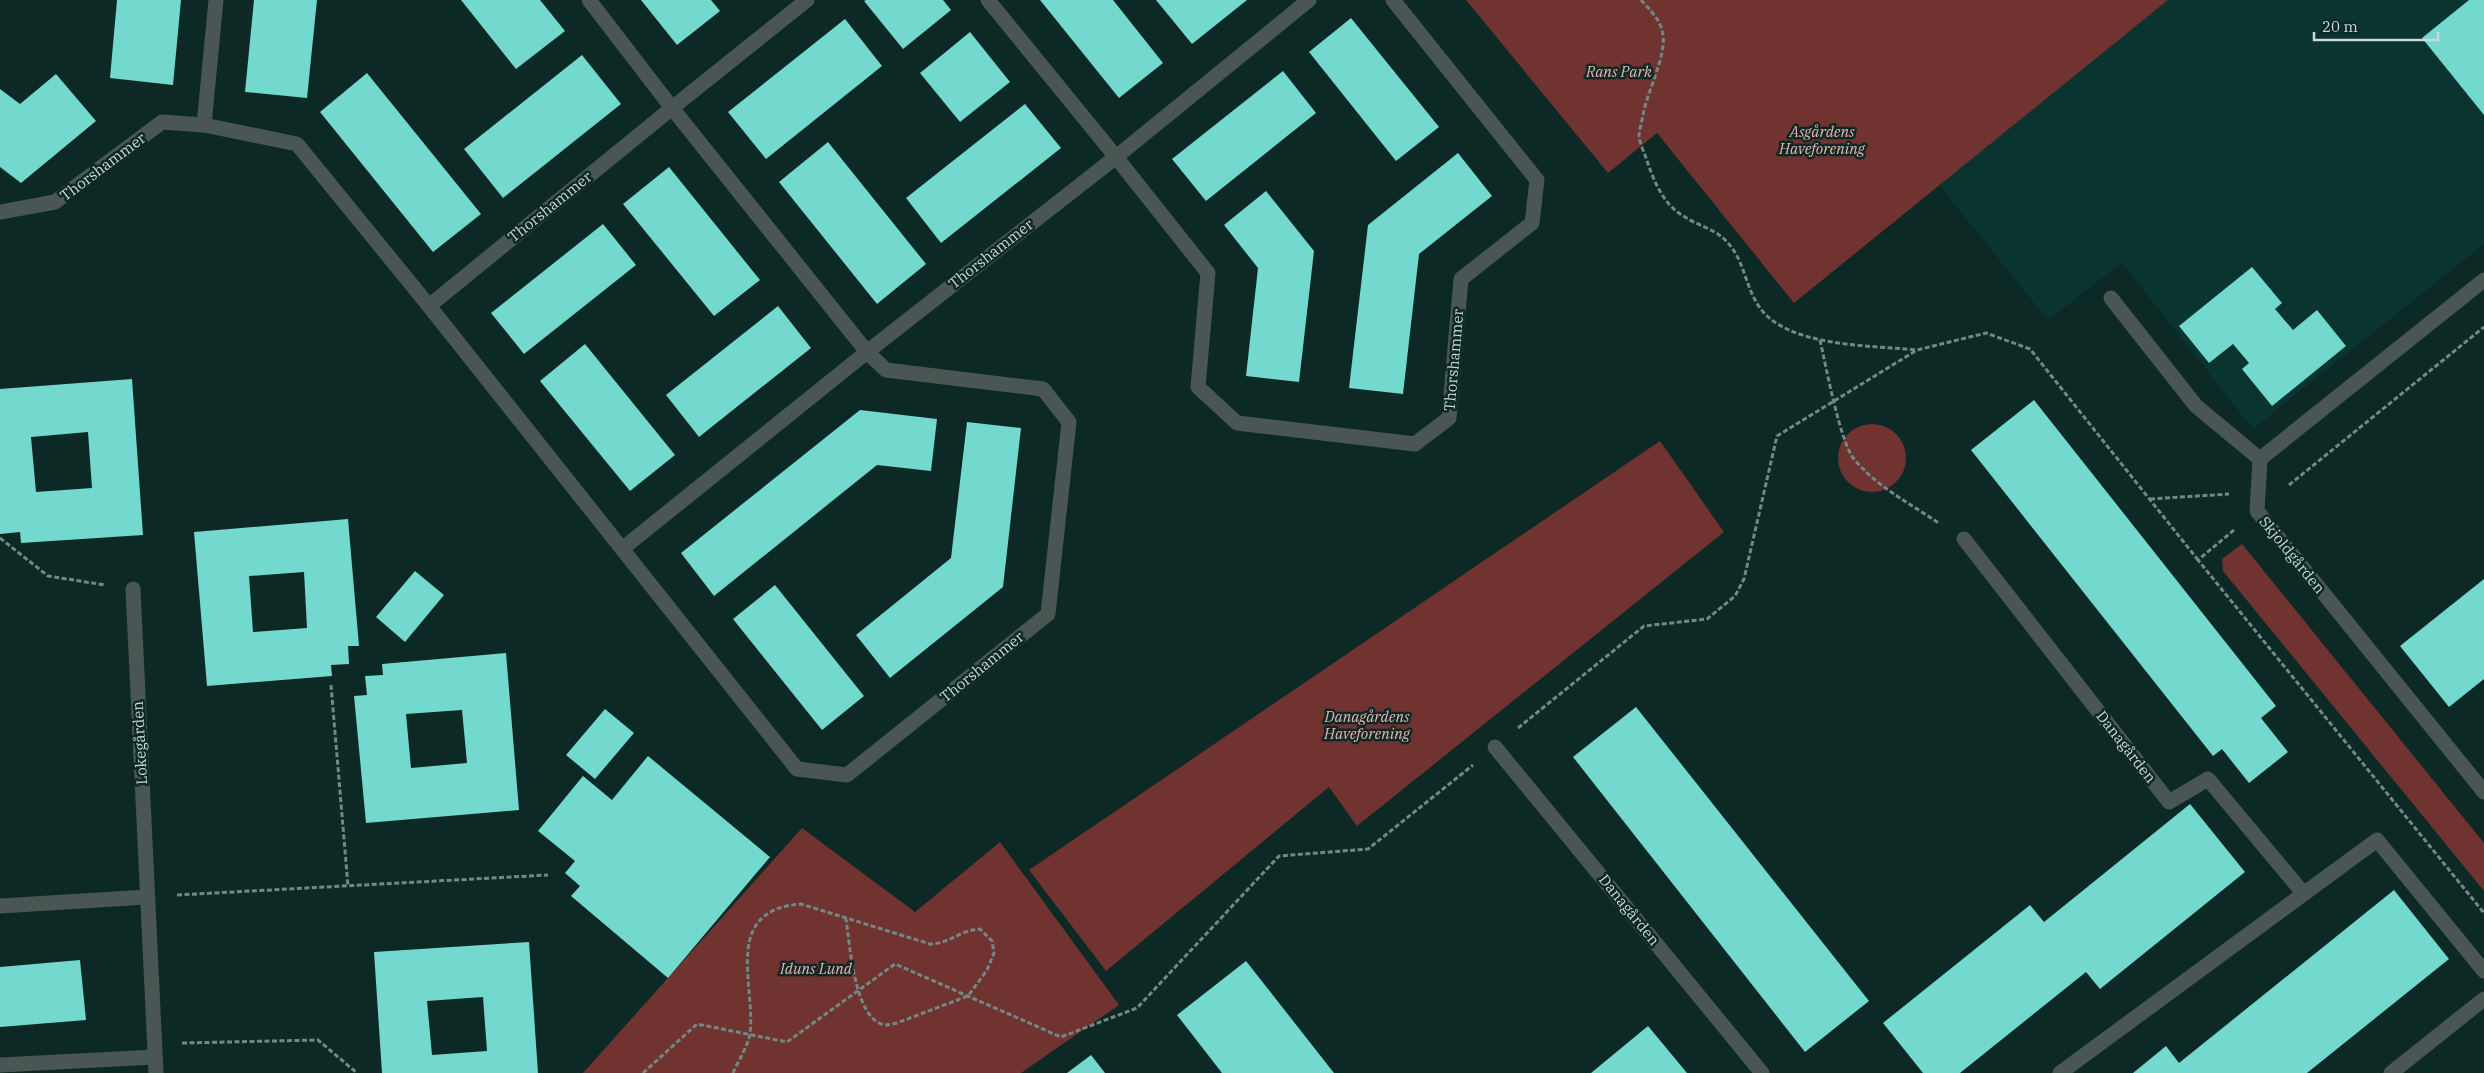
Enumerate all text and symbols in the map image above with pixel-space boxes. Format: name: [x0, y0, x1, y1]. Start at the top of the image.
scale bar: [2314, 10, 2438, 42]
text: 20 m: [2322, 17, 2358, 36]
park label: Rans Park: [1585, 62, 1652, 81]
park label: Asgårdens Haveforening: [1778, 122, 1866, 158]
street label: Thorshammer: [56, 128, 150, 205]
street label: Thorshammer: [504, 167, 596, 246]
street label: Thorshammer: [944, 214, 1037, 293]
street label: Thorshammer: [1440, 308, 1467, 412]
street label: Skjoldgården: [2255, 512, 2330, 597]
street label: Thorshammer: [936, 627, 1028, 706]
street label: Lokegården: [128, 700, 151, 785]
park label: Danagårdens Haveforening: [1323, 707, 1411, 743]
street label: Danagården: [2092, 707, 2161, 787]
street label: Danagården: [1595, 870, 1664, 949]
park label: Iduns Lund: [779, 959, 853, 978]

